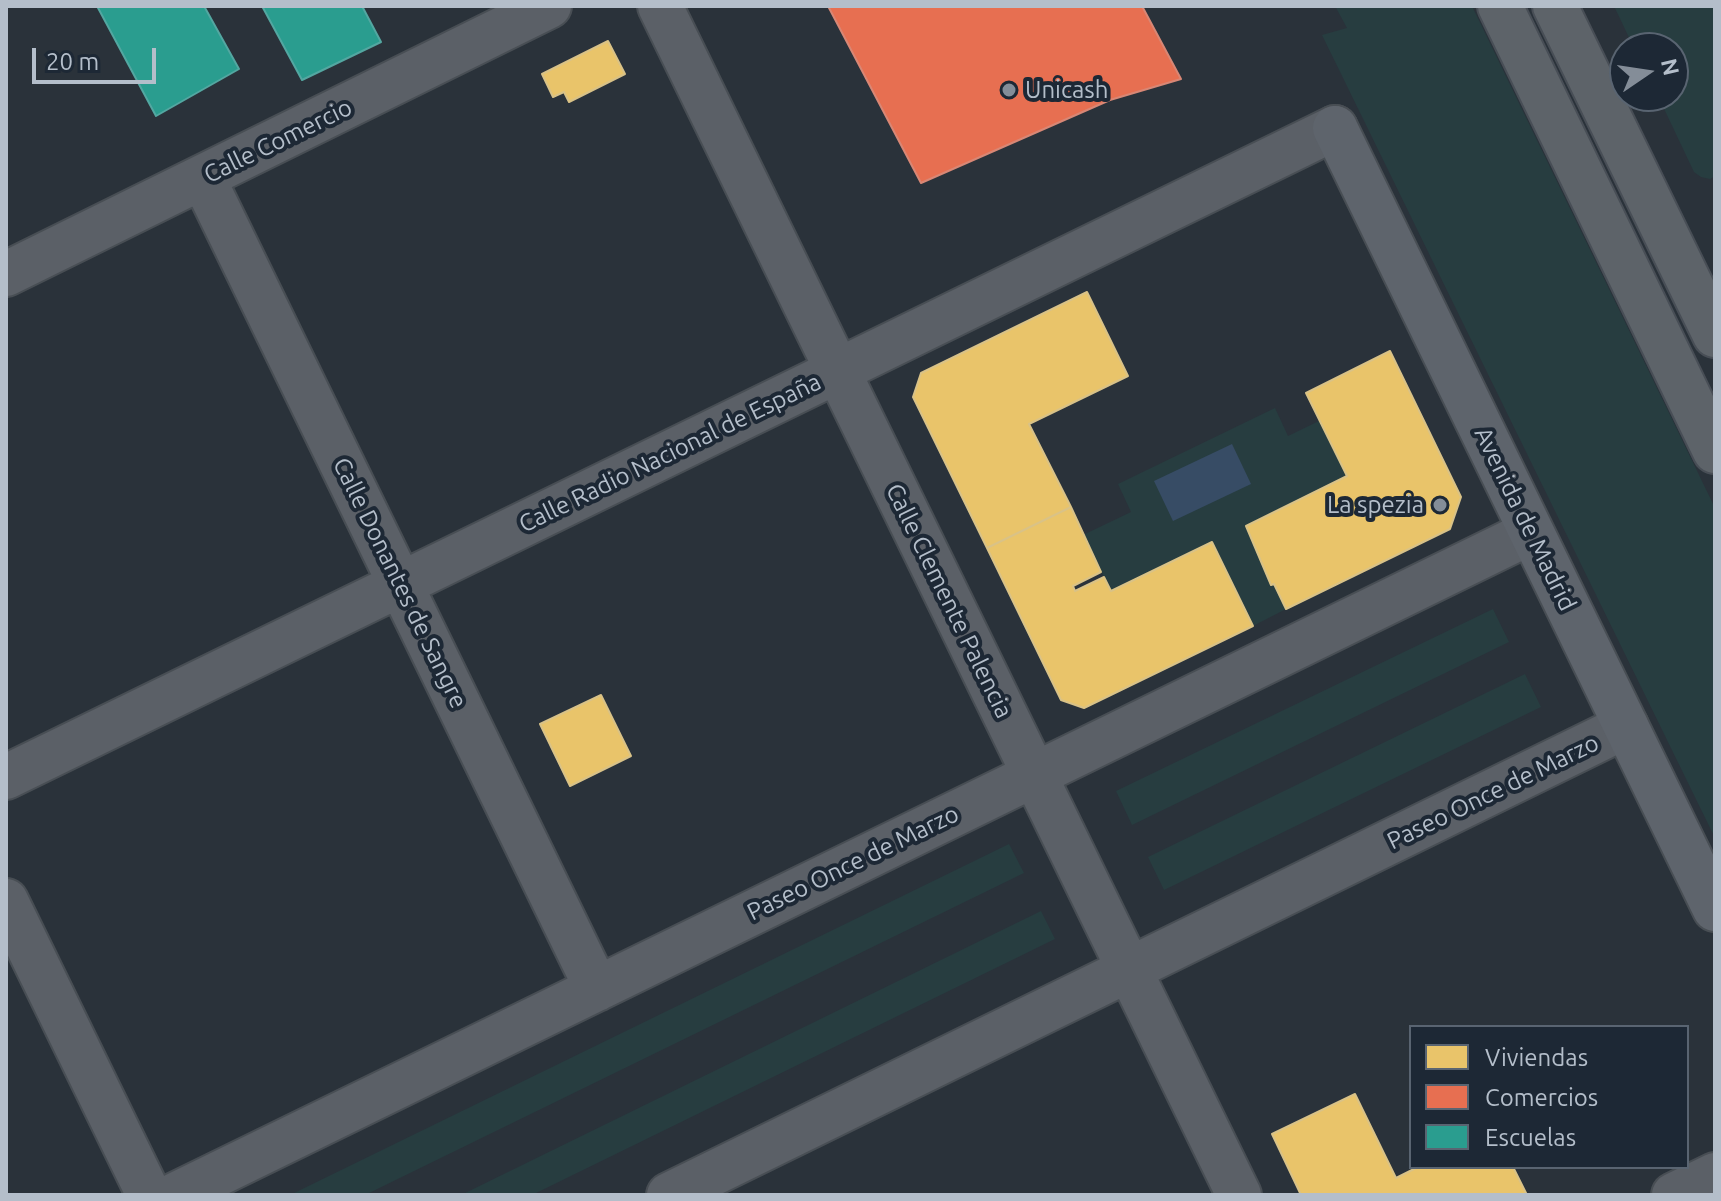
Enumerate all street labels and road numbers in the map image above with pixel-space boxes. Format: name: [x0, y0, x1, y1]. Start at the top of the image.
street label: Calle Comercio: [199, 93, 357, 189]
street label: Calle Radio Nacional de España: [514, 367, 826, 539]
street label: Avenida de Madrid: [1468, 423, 1582, 615]
street label: Calle Donantes de Sangre: [327, 453, 473, 713]
street label: Calle Clemente Palencia: [880, 479, 1018, 723]
street label: Paseo Once de Marzo: [1383, 728, 1603, 856]
street label: Paseo Once de Marzo: [743, 799, 963, 927]

